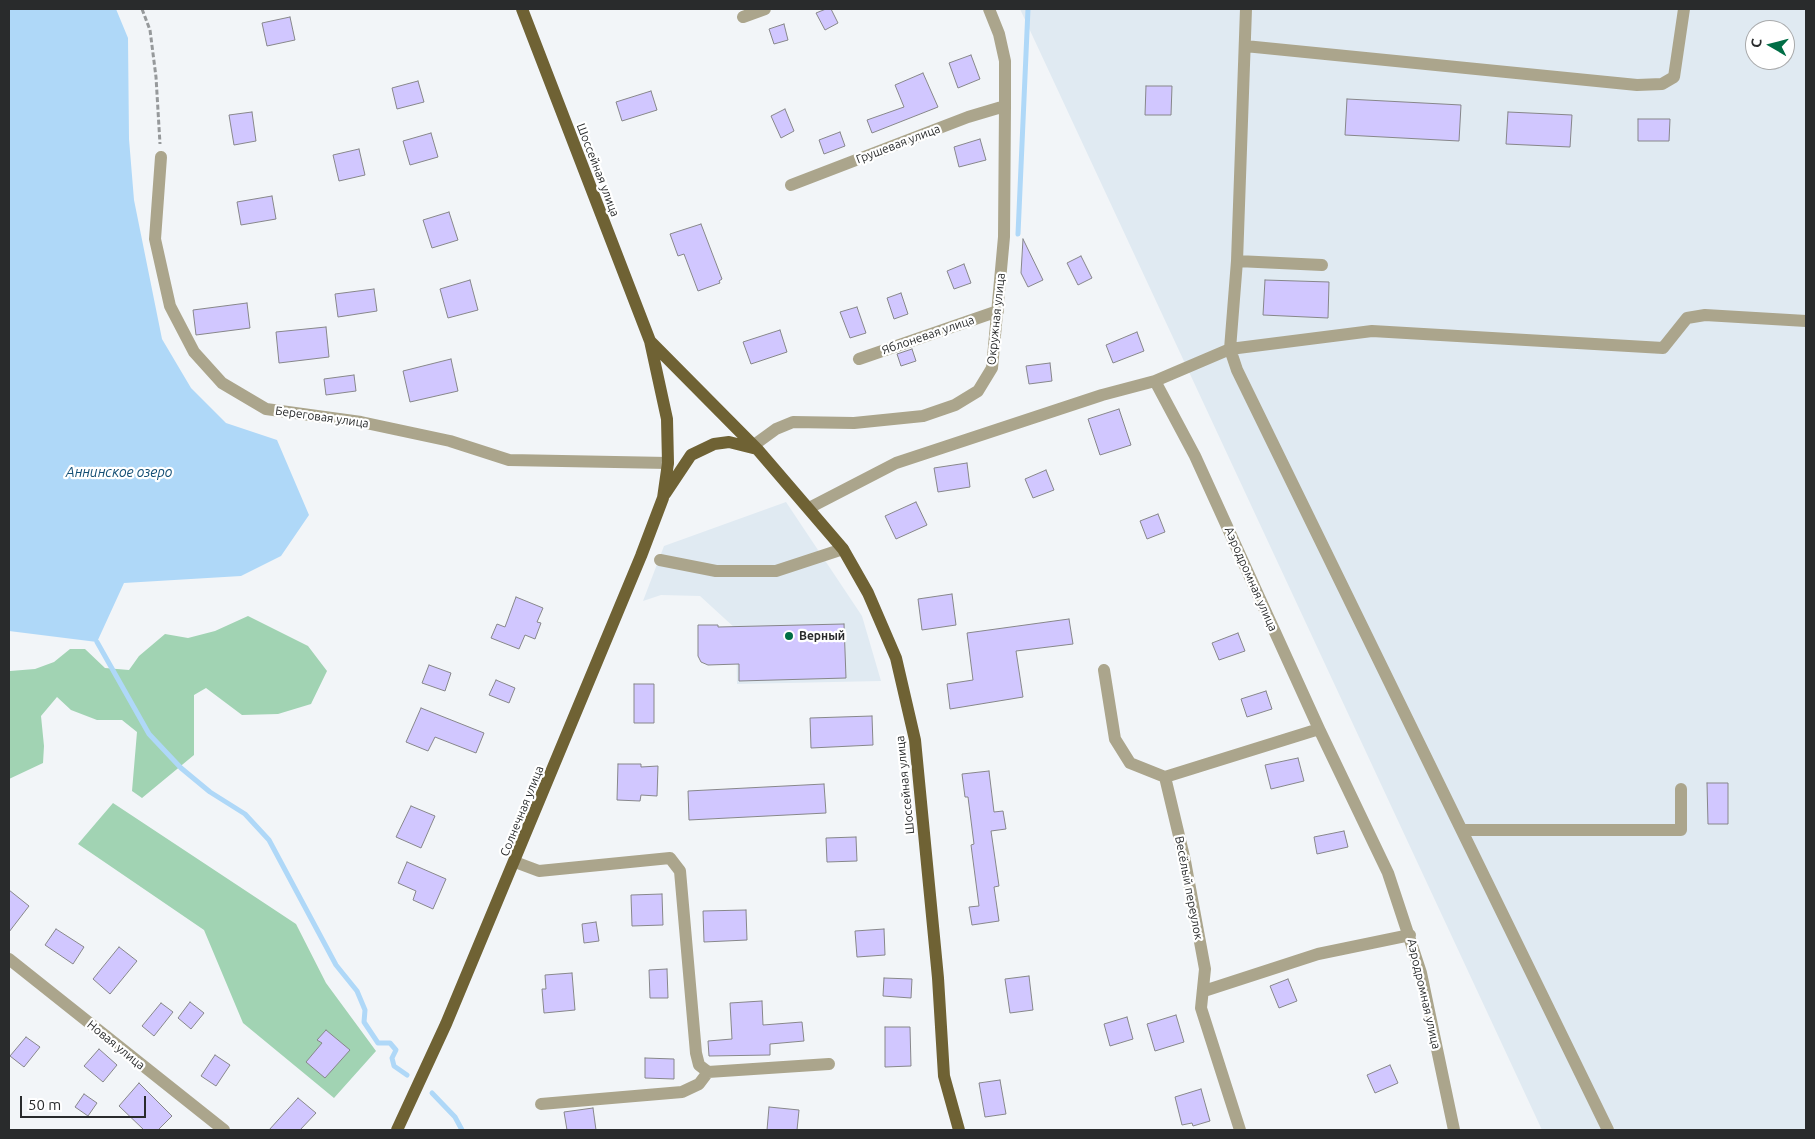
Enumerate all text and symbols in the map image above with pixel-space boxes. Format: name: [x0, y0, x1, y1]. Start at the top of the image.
north arrow: [1745, 20, 1795, 70]
text: С: [1748, 38, 1765, 49]
street label: Шоссейная улица: [574, 121, 622, 219]
street label: Грушевая улица: [854, 121, 942, 167]
street label: Окружная улица: [984, 272, 1008, 366]
street label: Яблоневая улица: [880, 312, 976, 358]
street label: Береговая улица: [274, 403, 370, 431]
water label: Аннинское озеро: [66, 464, 172, 480]
street label: Аэродромная улица: [1221, 525, 1281, 633]
place label: Верный: [799, 629, 845, 643]
marker: Верный: [783, 630, 795, 642]
street label: Шоссейная улица: [893, 735, 917, 835]
street label: Солнечная улица: [497, 764, 547, 858]
street label: Весёлый переулок: [1172, 835, 1206, 941]
street label: Аэродромная улица: [1404, 937, 1444, 1051]
street label: Новая улица: [84, 1017, 148, 1073]
scale bar: [22, 1086, 149, 1118]
text: 50 m: [28, 1096, 61, 1113]

